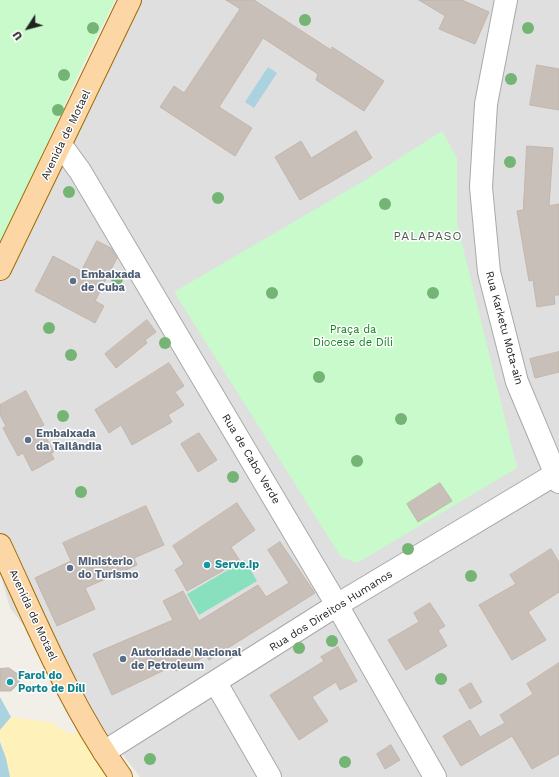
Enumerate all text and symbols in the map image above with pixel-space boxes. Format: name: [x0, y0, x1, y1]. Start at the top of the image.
north arrow: [8, 8, 48, 48]
text: U: [10, 28, 25, 42]
street label: Avenida de Motael: [38, 88, 94, 182]
district label: PALAPASO: [394, 229, 462, 243]
place label: Embaixada de Cuba: [81, 268, 141, 294]
street label: Rua Karketu Mota-ain: [482, 270, 526, 386]
marker: Embaixada de Cuba: [68, 276, 78, 286]
park label: Praça da Diocese de Díli: [313, 323, 393, 349]
street label: Rua de Cabo Verde: [219, 412, 283, 506]
place label: Embaixada da Tailândia: [36, 427, 102, 453]
marker: Embaixada da Tailândia: [23, 435, 33, 445]
place label: Ministerio do Turismo: [78, 555, 139, 581]
place label: Serve.Ip: [215, 558, 259, 572]
marker: Serve.Ip: [202, 560, 212, 570]
marker: Ministerio do Turismo: [65, 563, 75, 573]
street label: Avenida de Motael: [6, 567, 60, 663]
street label: Rua dos Direitos Humanos: [267, 568, 395, 654]
place label: Autoridade Nacional de Petroleum: [131, 646, 241, 672]
marker: Autoridade Nacional de Petroleum: [118, 654, 128, 664]
place label: Farol do Porto de Díli: [18, 669, 85, 695]
marker: Farol do Porto de Díli: [5, 677, 15, 687]

